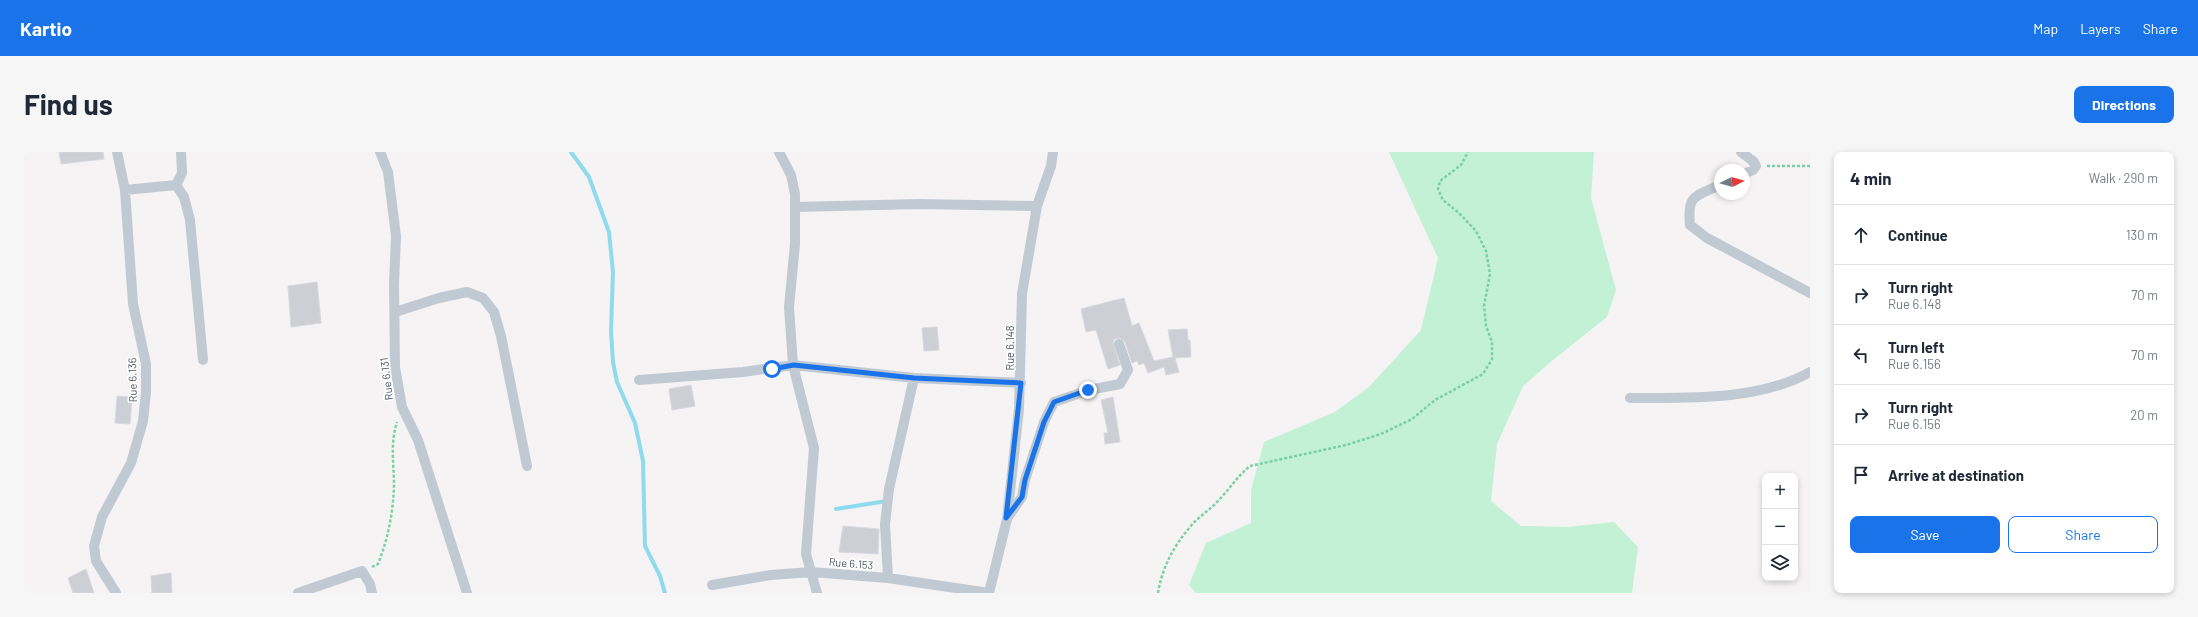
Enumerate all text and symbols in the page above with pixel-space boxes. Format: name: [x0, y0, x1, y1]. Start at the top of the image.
text: Kartio: [20, 17, 72, 40]
text: Map: [2033, 20, 2058, 37]
text: Layers: [2080, 20, 2121, 37]
text: Share: [2143, 20, 2178, 37]
button: Directions: [2074, 86, 2174, 123]
text: Find us: [24, 87, 113, 121]
north arrow: [1714, 164, 1750, 200]
text: 4 min: [1850, 168, 1892, 188]
text: Walk · 290 m: [2089, 170, 2158, 186]
icon: ahead: [1850, 224, 1872, 246]
text: Continue: [1888, 226, 1948, 244]
text: 130 m: [2126, 227, 2158, 243]
text: Turn right: [1888, 278, 1953, 296]
icon: right: [1850, 284, 1872, 306]
text: 70 m: [2131, 287, 2158, 303]
text: Rue 6.148: [1888, 296, 1941, 312]
street label: Rue 6.148: [1003, 325, 1016, 371]
text: Turn left: [1888, 338, 1944, 356]
icon: left: [1850, 344, 1872, 366]
text: 70 m: [2131, 347, 2158, 363]
text: Rue 6.156: [1888, 356, 1941, 372]
street label: Rue 6.136: [125, 357, 139, 402]
street label: Rue 6.131: [377, 357, 395, 401]
route start: [763, 360, 781, 378]
route end: [1079, 381, 1097, 399]
text: Turn right: [1888, 398, 1953, 416]
icon: right: [1850, 404, 1872, 426]
text: 20 m: [2130, 407, 2158, 423]
text: Rue 6.156: [1888, 416, 1941, 432]
icon: arrive: [1850, 464, 1872, 486]
text: Arrive at destination: [1888, 466, 2024, 484]
map controls: [1762, 473, 1798, 581]
button: +: [1762, 473, 1798, 509]
button: −: [1762, 509, 1798, 545]
button: Save: [1850, 516, 2000, 553]
button: Share: [2008, 516, 2158, 553]
button: layers: [1762, 545, 1798, 581]
street label: Rue 6.153: [828, 555, 874, 571]

